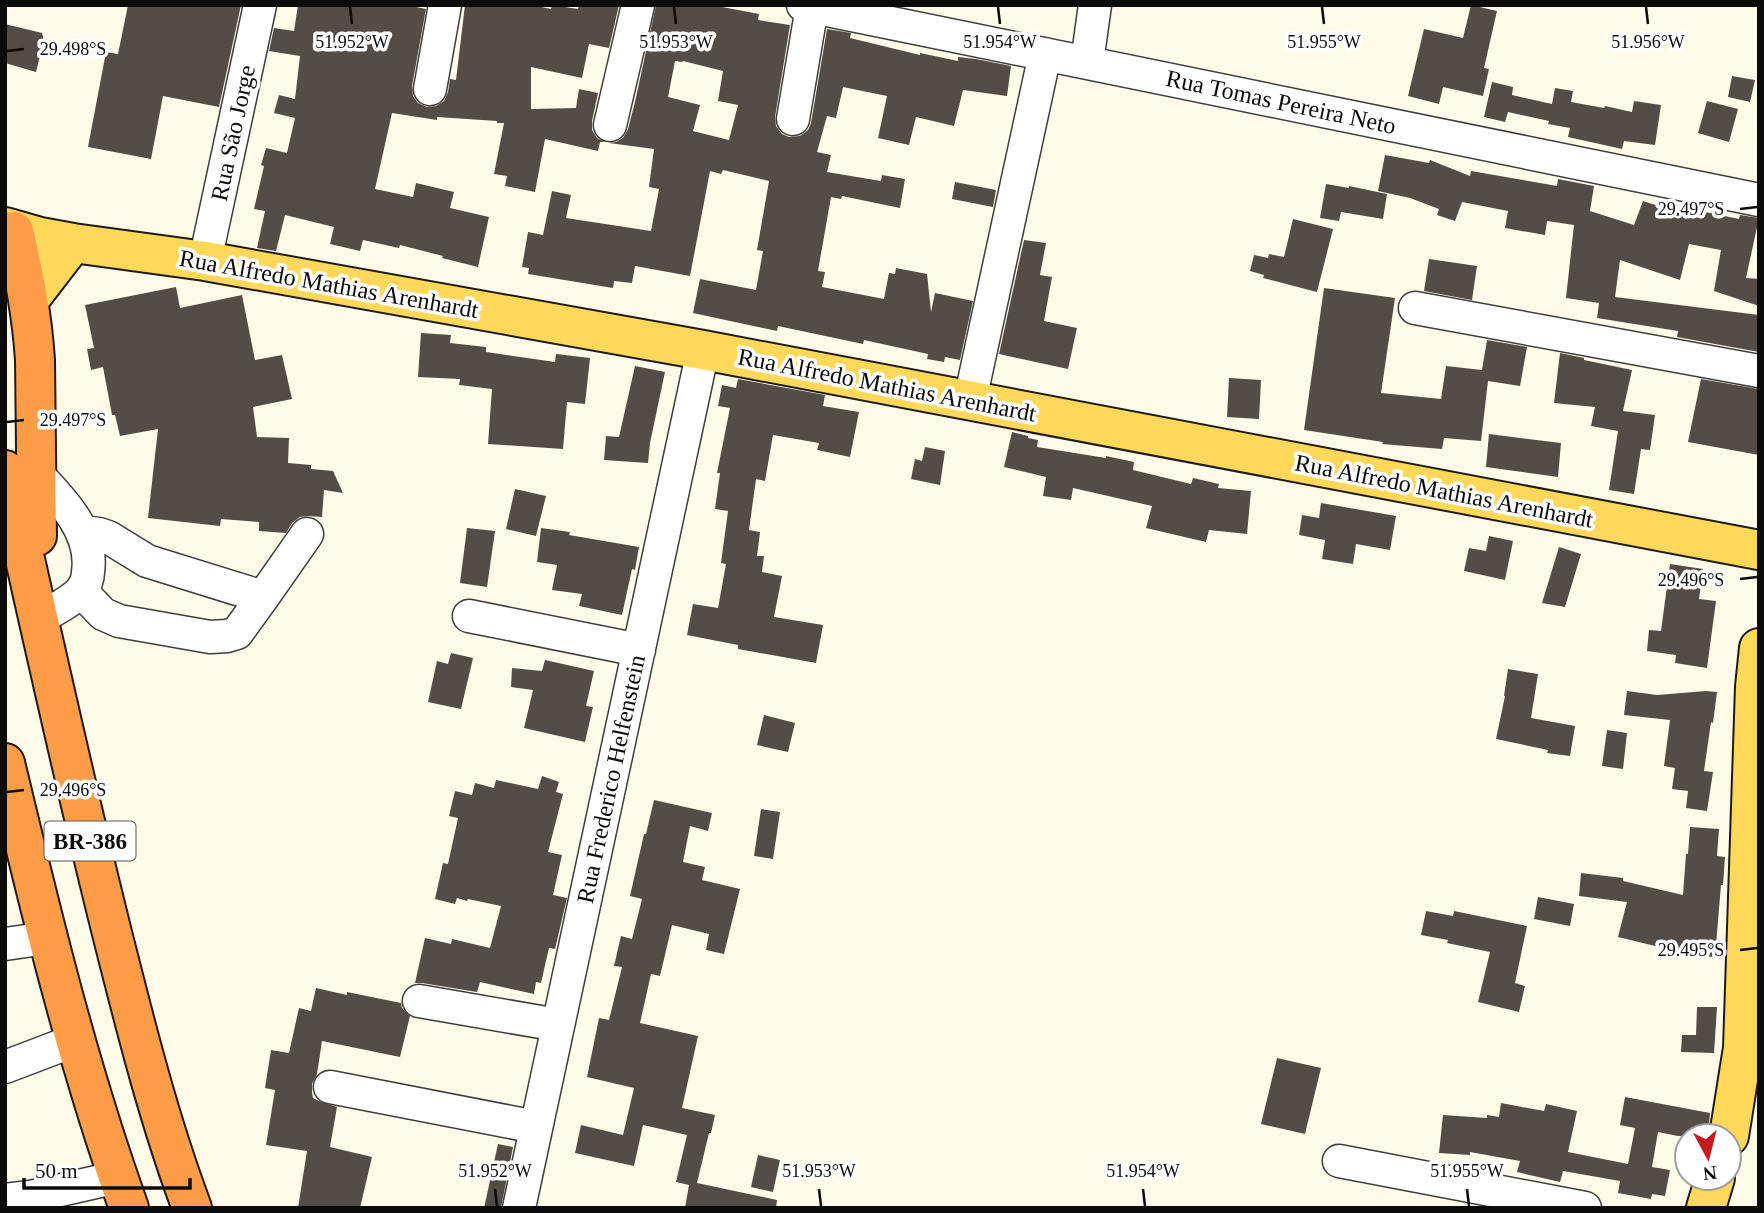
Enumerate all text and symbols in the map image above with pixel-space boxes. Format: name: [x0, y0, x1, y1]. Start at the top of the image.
text: 51.952°W: [315, 32, 389, 52]
text: 51.953°W: [639, 32, 713, 52]
text: 51.954°W: [963, 32, 1037, 52]
text: 51.955°W: [1287, 32, 1361, 52]
text: 51.956°W: [1611, 32, 1685, 52]
text: 29.498°S: [40, 39, 106, 59]
street label: Rua São Jorge: [206, 63, 260, 203]
street label: Rua Tomas Pereira Neto: [1164, 65, 1398, 139]
text: 29.497°S: [1658, 199, 1724, 219]
street label: Rua Alfredo Mathias Arenhardt: [177, 245, 481, 323]
street label: Rua Alfredo Mathias Arenhardt: [736, 343, 1039, 427]
text: 29.497°S: [40, 410, 106, 430]
street label: Rua Alfredo Mathias Arenhardt: [1293, 449, 1596, 533]
text: 29.496°S: [1658, 570, 1724, 590]
street label: Rua Frederico Helfenstein: [572, 652, 650, 906]
text: 29.496°S: [40, 780, 106, 800]
road number: BR-386: [44, 821, 136, 860]
text: 29.495°S: [1658, 940, 1724, 960]
north arrow: [1673, 1122, 1743, 1192]
scale bar: [24, 1146, 191, 1190]
text: 50 m: [35, 1159, 78, 1183]
text: 51.952°W: [458, 1161, 532, 1181]
text: 51.953°W: [782, 1161, 856, 1181]
text: 51.954°W: [1106, 1161, 1180, 1181]
text: 51.955°W: [1430, 1161, 1504, 1181]
text: N: [1702, 1162, 1718, 1185]

